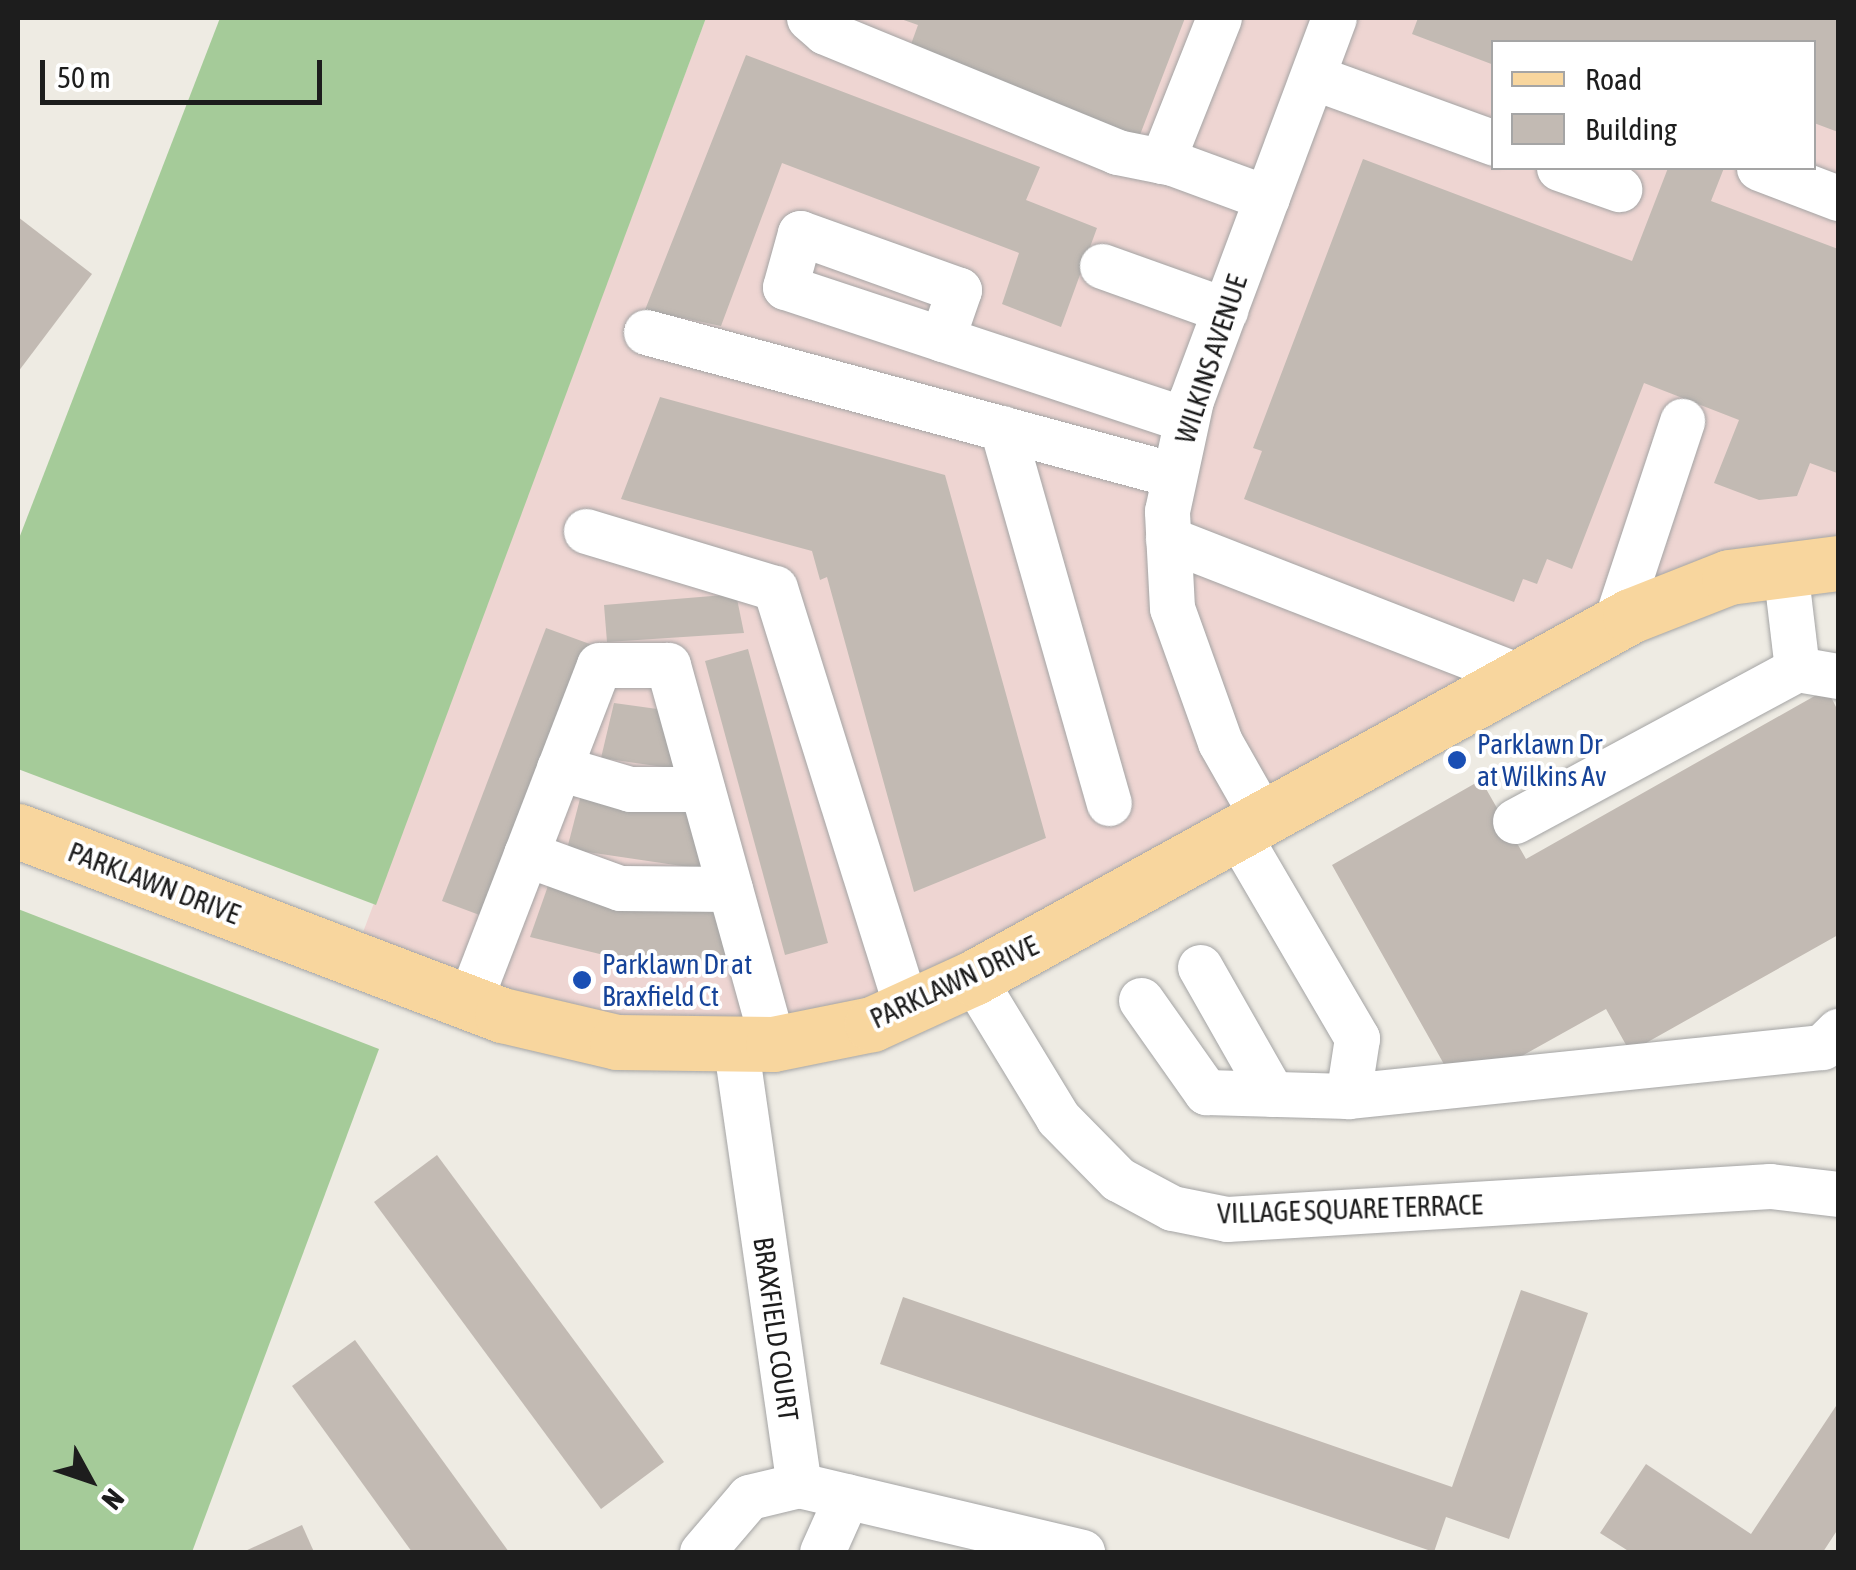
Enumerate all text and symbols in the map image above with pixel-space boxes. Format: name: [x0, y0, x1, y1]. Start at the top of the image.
scale bar: [45, 40, 328, 102]
legend: [1491, 40, 1816, 170]
text: 50 m: [57, 60, 111, 94]
text: Road: [1585, 62, 1642, 96]
text: Building: [1585, 112, 1677, 146]
street label: WILKINS AVENUE: [1168, 271, 1254, 447]
place label: Parklawn Dr at Wilkins Av: [1477, 727, 1607, 793]
marker: Parklawn Dr at Wilkins Av: [1446, 749, 1468, 771]
street label: PARKLAWN DRIVE: [63, 835, 245, 931]
street label: PARKLAWN DRIVE: [865, 928, 1043, 1036]
place label: Parklawn Dr at Braxfield Ct: [602, 947, 752, 1013]
marker: Parklawn Dr at Braxfield Ct: [571, 969, 593, 991]
street label: VILLAGE SQUARE TERRACE: [1217, 1188, 1483, 1230]
street label: BRAXFIELD COURT: [746, 1235, 806, 1423]
north arrow: [40, 1430, 140, 1530]
text: N: [95, 1483, 131, 1516]

